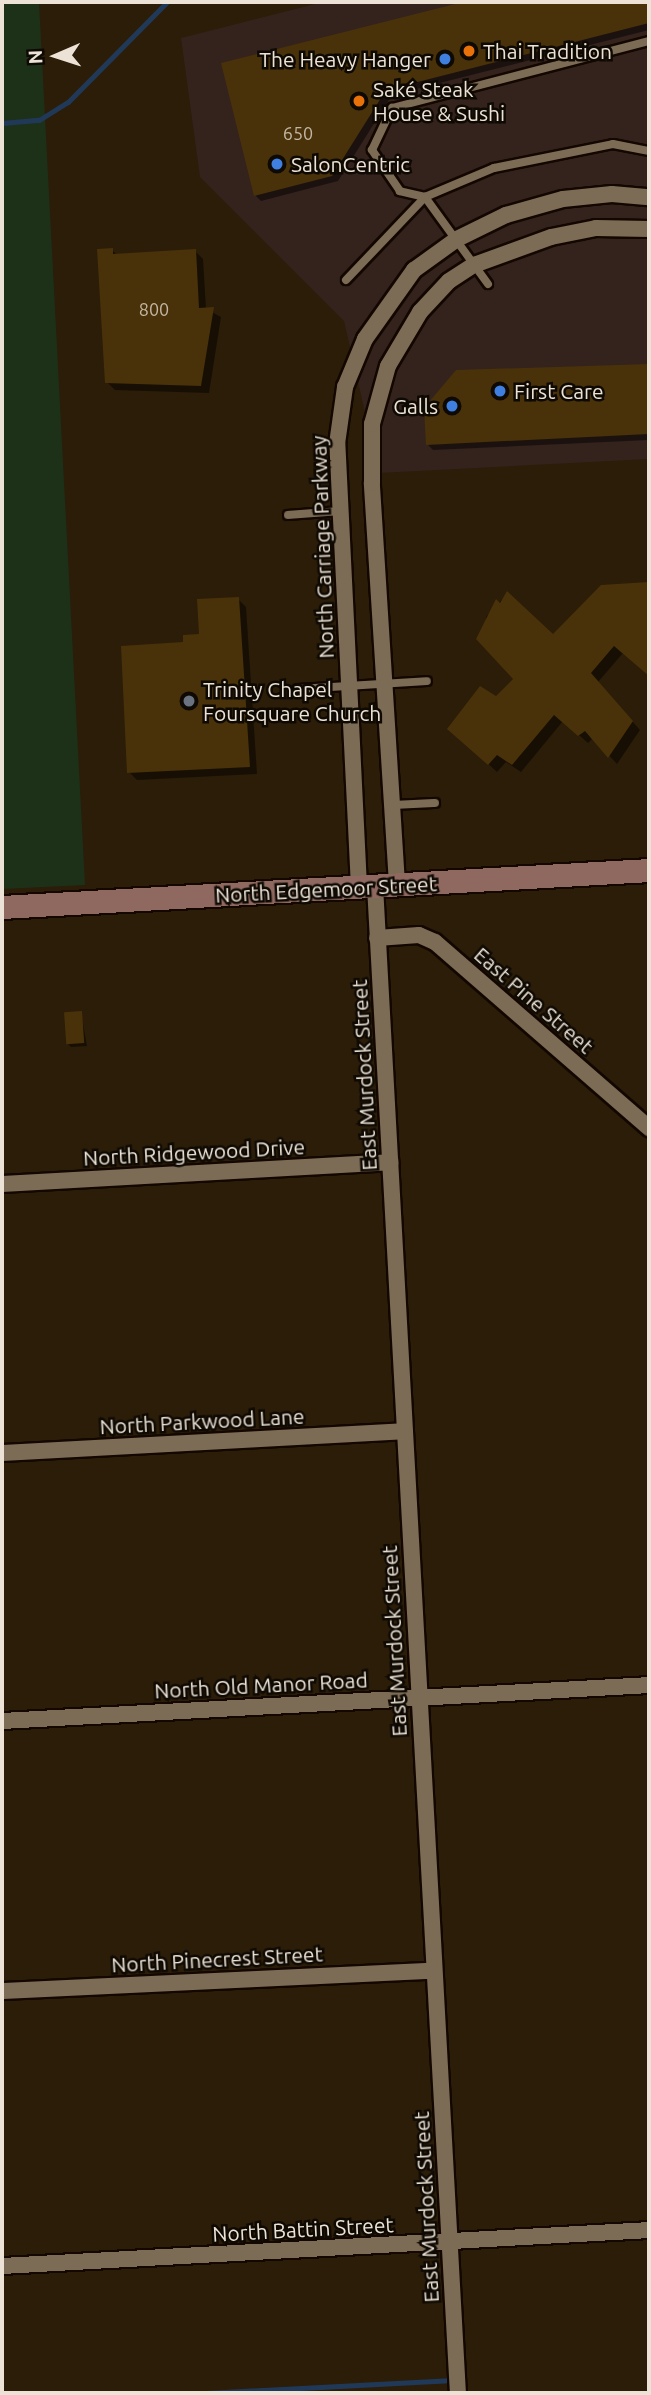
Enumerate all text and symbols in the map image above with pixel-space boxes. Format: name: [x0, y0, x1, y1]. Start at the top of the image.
north arrow: [21, 21, 91, 91]
place label: Thai Tradition: [483, 38, 612, 64]
marker: Thai Tradition: [461, 43, 477, 59]
place label: The Heavy Hanger: [259, 46, 431, 72]
text: N: [24, 49, 46, 65]
marker: The Heavy Hanger: [437, 51, 453, 67]
place label: Saké Steak House & Sushi: [373, 76, 505, 126]
marker: Saké Steak House & Sushi: [351, 93, 367, 109]
house number: 650: [283, 122, 313, 144]
place label: SalonCentric: [291, 151, 410, 177]
marker: SalonCentric: [269, 156, 285, 172]
house number: 800: [139, 298, 169, 320]
place label: First Care: [514, 378, 604, 404]
marker: First Care: [492, 383, 508, 399]
place label: Galls: [393, 393, 438, 419]
marker: Galls: [444, 398, 460, 414]
street label: North Carriage Parkway: [306, 435, 338, 659]
place label: Trinity Chapel Foursquare Church: [203, 676, 381, 726]
marker: Trinity Chapel Foursquare Church: [181, 693, 197, 709]
street label: North Edgemoor Street: [215, 871, 437, 907]
street label: East Pine Street: [469, 941, 599, 1059]
street label: East Murdock Street: [346, 979, 382, 1171]
street label: North Ridgewood Drive: [82, 1134, 306, 1170]
street label: North Parkwood Lane: [99, 1403, 305, 1439]
street label: East Murdock Street: [376, 1545, 412, 1737]
street label: North Old Manor Road: [154, 1667, 368, 1703]
street label: North Pinecrest Street: [111, 1941, 323, 1977]
street label: East Murdock Street: [408, 2111, 444, 2303]
street label: North Battin Street: [212, 2212, 394, 2246]

